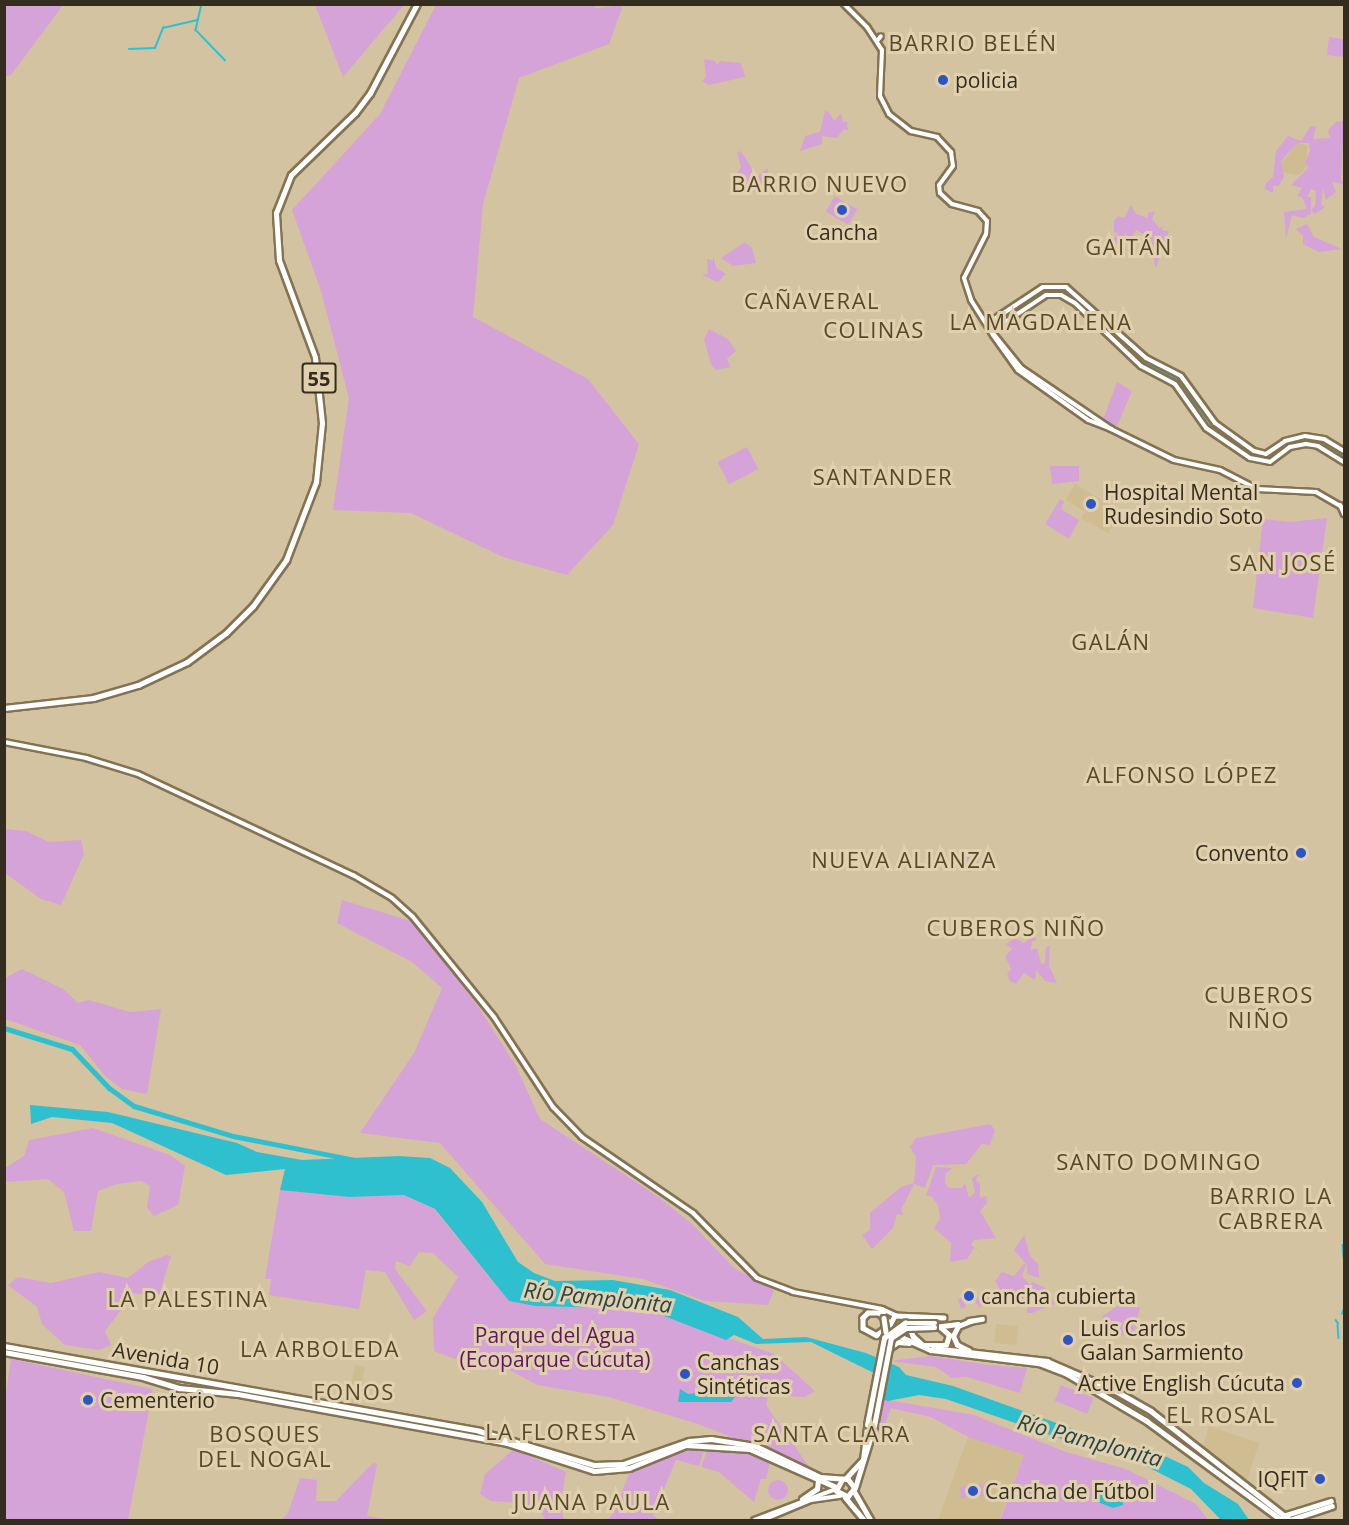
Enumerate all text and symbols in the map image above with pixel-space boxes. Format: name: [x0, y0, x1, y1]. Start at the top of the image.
district label: BARRIO BELÉN: [889, 30, 1057, 56]
place label: policia: [955, 67, 1018, 93]
marker: policia: [936, 73, 950, 87]
district label: BARRIO NUEVO: [731, 171, 909, 197]
marker: Cancha: [835, 203, 849, 217]
place label: Cancha: [806, 219, 878, 245]
district label: GAITÁN: [1085, 234, 1173, 260]
district label: CAÑAVERAL: [744, 288, 880, 314]
district label: LA MAGDALENA: [950, 309, 1132, 335]
district label: COLINAS: [823, 317, 925, 343]
road number: 55: [301, 361, 337, 395]
district label: SANTANDER: [813, 464, 953, 490]
place label: Hospital Mental Rudesindio Soto: [1104, 479, 1263, 529]
marker: Hospital Mental Rudesindio Soto: [1082, 495, 1100, 513]
district label: SAN JOSÉ: [1229, 550, 1337, 576]
district label: GALÁN: [1071, 629, 1151, 655]
district label: ALFONSO LÓPEZ: [1086, 762, 1278, 788]
place label: Convento: [1195, 840, 1289, 866]
marker: Convento: [1294, 846, 1308, 860]
district label: NUEVA ALIANZA: [811, 847, 997, 873]
district label: CUBEROS NIÑO: [926, 915, 1106, 941]
district label: CUBEROS NIÑO: [1204, 981, 1314, 1032]
district label: SANTO DOMINGO: [1056, 1149, 1262, 1175]
district label: BARRIO LA CABRERA: [1209, 1182, 1333, 1234]
water label: Río Pamplonita: [523, 1276, 673, 1318]
place label: cancha cubierta: [981, 1283, 1136, 1309]
district label: LA PALESTINA: [108, 1286, 268, 1312]
marker: cancha cubierta: [962, 1289, 976, 1303]
place label: Luis Carlos Galan Sarmiento: [1080, 1315, 1244, 1365]
park label: Parque del Agua (Ecoparque Cúcuta): [459, 1322, 651, 1372]
marker: Luis Carlos Galan Sarmiento: [1061, 1333, 1075, 1347]
street label: Avenida 10: [111, 1336, 221, 1380]
district label: LA ARBOLEDA: [240, 1336, 400, 1362]
place label: Canchas Sintéticas: [697, 1349, 790, 1399]
marker: Canchas Sintéticas: [678, 1367, 692, 1381]
place label: Active English Cúcuta: [1078, 1370, 1285, 1396]
marker: Active English Cúcuta: [1290, 1376, 1304, 1390]
district label: FONOS: [313, 1379, 395, 1405]
place label: Cementerio: [100, 1387, 215, 1413]
marker: Cementerio: [81, 1393, 95, 1407]
district label: EL ROSAL: [1166, 1402, 1276, 1428]
water label: Río Pamplonita: [1015, 1408, 1165, 1472]
district label: LA FLORESTA: [485, 1419, 637, 1445]
district label: BOSQUES DEL NOGAL: [198, 1420, 332, 1472]
district label: SANTA CLARA: [753, 1421, 911, 1447]
place label: IQFIT: [1258, 1466, 1308, 1492]
marker: IQFIT: [1313, 1472, 1327, 1486]
place label: Cancha de Fútbol: [985, 1478, 1155, 1504]
marker: Cancha de Fútbol: [966, 1484, 980, 1498]
district label: JUANA PAULA: [513, 1489, 671, 1515]

